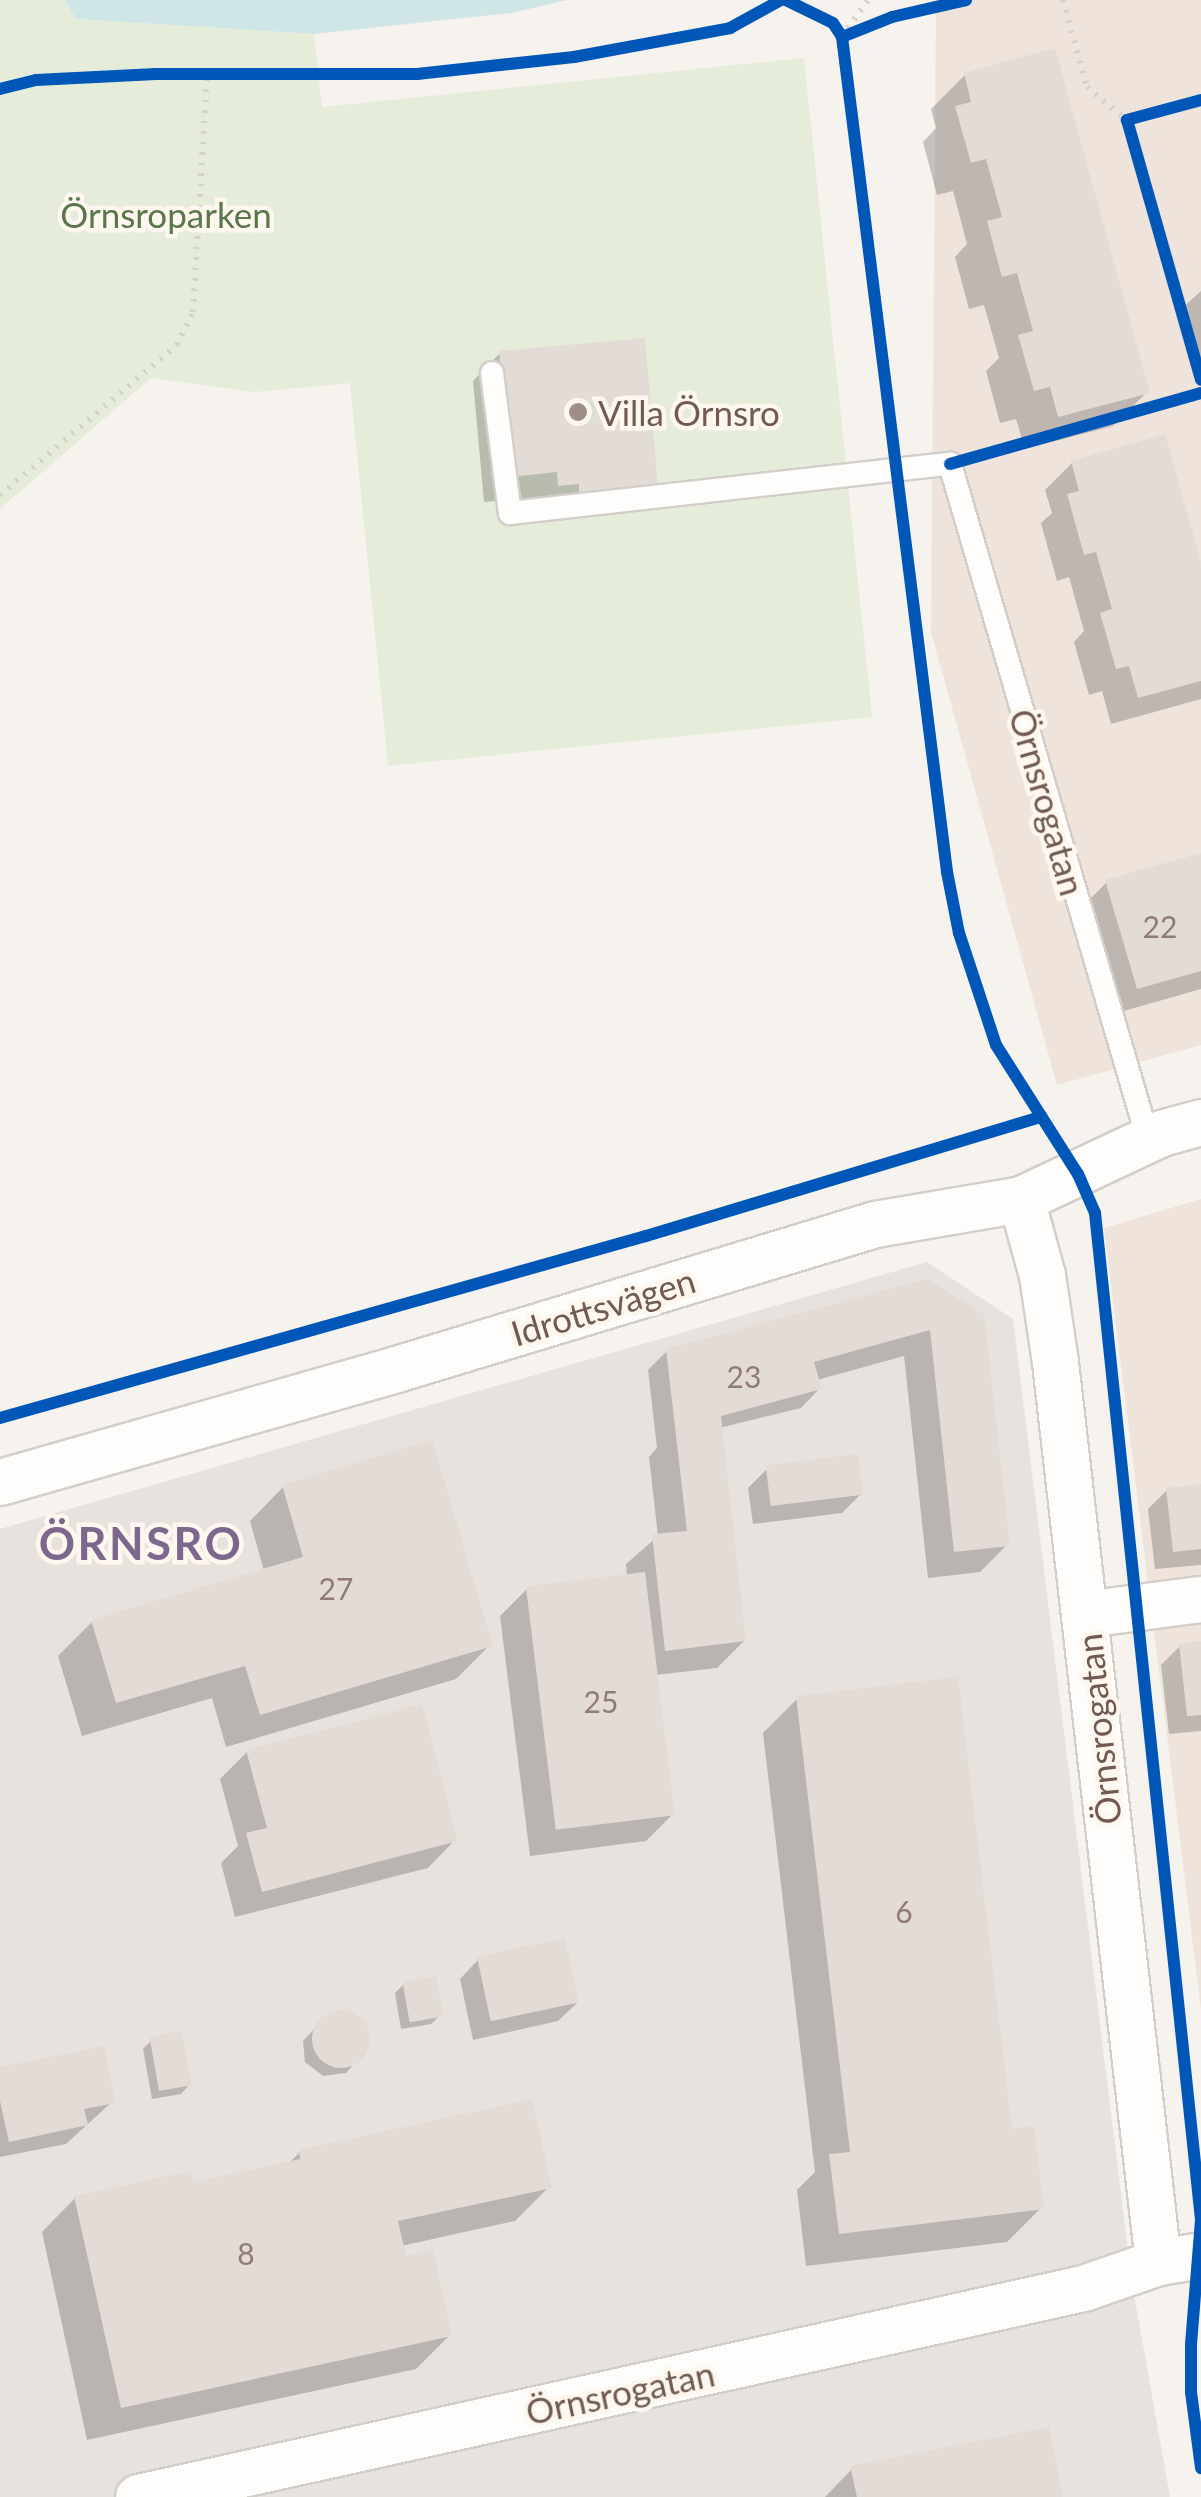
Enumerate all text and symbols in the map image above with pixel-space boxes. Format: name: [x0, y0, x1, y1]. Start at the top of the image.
park label: Örnsroparken: [60, 193, 272, 235]
place label: Villa Örnsro: [598, 391, 780, 433]
marker: Villa Örnsro: [567, 401, 589, 423]
street label: Örnsrogatan: [1001, 704, 1095, 900]
house number: 22: [1143, 908, 1177, 944]
street label: Idrottsvägen: [506, 1258, 700, 1354]
house number: 23: [727, 1358, 761, 1394]
district label: ÖRNSRO: [39, 1517, 243, 1571]
house number: 27: [319, 1570, 353, 1606]
street label: Örnsrogatan: [1067, 1631, 1129, 1827]
house number: 25: [584, 1683, 618, 1719]
house number: 6: [895, 1893, 913, 1929]
house number: 8: [237, 2235, 255, 2271]
street label: Örnsrogatan: [522, 2352, 718, 2432]

